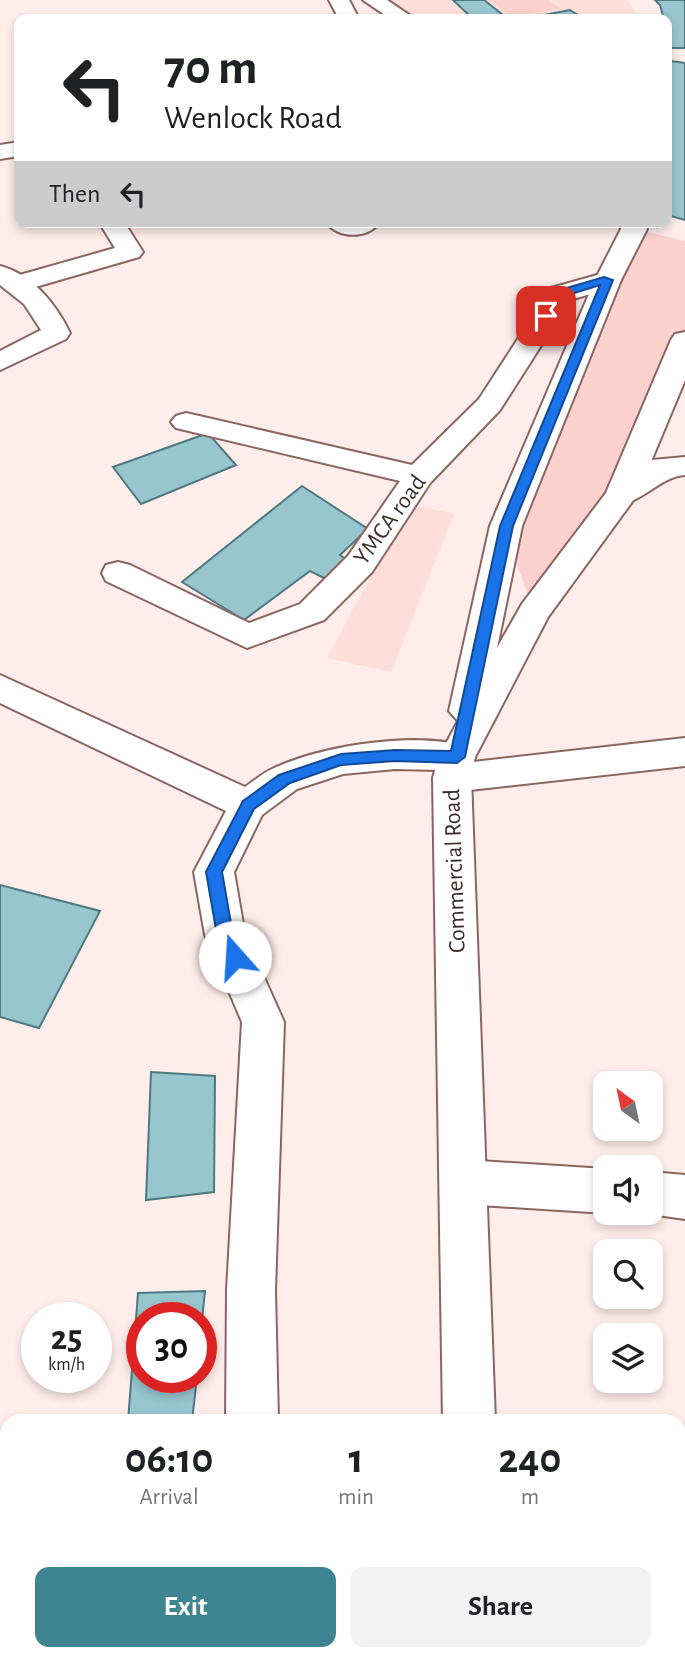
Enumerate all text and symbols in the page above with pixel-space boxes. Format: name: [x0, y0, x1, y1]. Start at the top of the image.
icon: left: [49, 42, 140, 133]
text: 70 m: [164, 44, 258, 93]
text: Wenlock Road: [164, 102, 342, 134]
icon: left: [114, 175, 152, 213]
text: Then: [49, 181, 100, 207]
pin: [516, 286, 576, 346]
icon: arrive: [527, 297, 565, 335]
street label: YMCA road: [349, 470, 431, 570]
street label: Commercial Road: [440, 788, 470, 954]
position arrow: [198, 920, 272, 994]
north arrow: [593, 1071, 663, 1141]
map controls: [593, 1071, 663, 1393]
button: sound: [593, 1155, 663, 1225]
button: search: [593, 1239, 663, 1309]
speed limit sign: 30: [126, 1302, 217, 1393]
text: 25: [51, 1321, 82, 1356]
button: layers: [593, 1323, 663, 1393]
text: km/h: [48, 1356, 85, 1374]
text: 06:10: [125, 1438, 213, 1480]
text: 1: [348, 1438, 364, 1480]
text: 240: [499, 1438, 561, 1480]
text: Arrival: [139, 1486, 199, 1509]
text: min: [338, 1486, 374, 1509]
text: m: [521, 1486, 539, 1509]
button: Exit: [35, 1567, 336, 1647]
button: Share: [350, 1567, 651, 1647]

